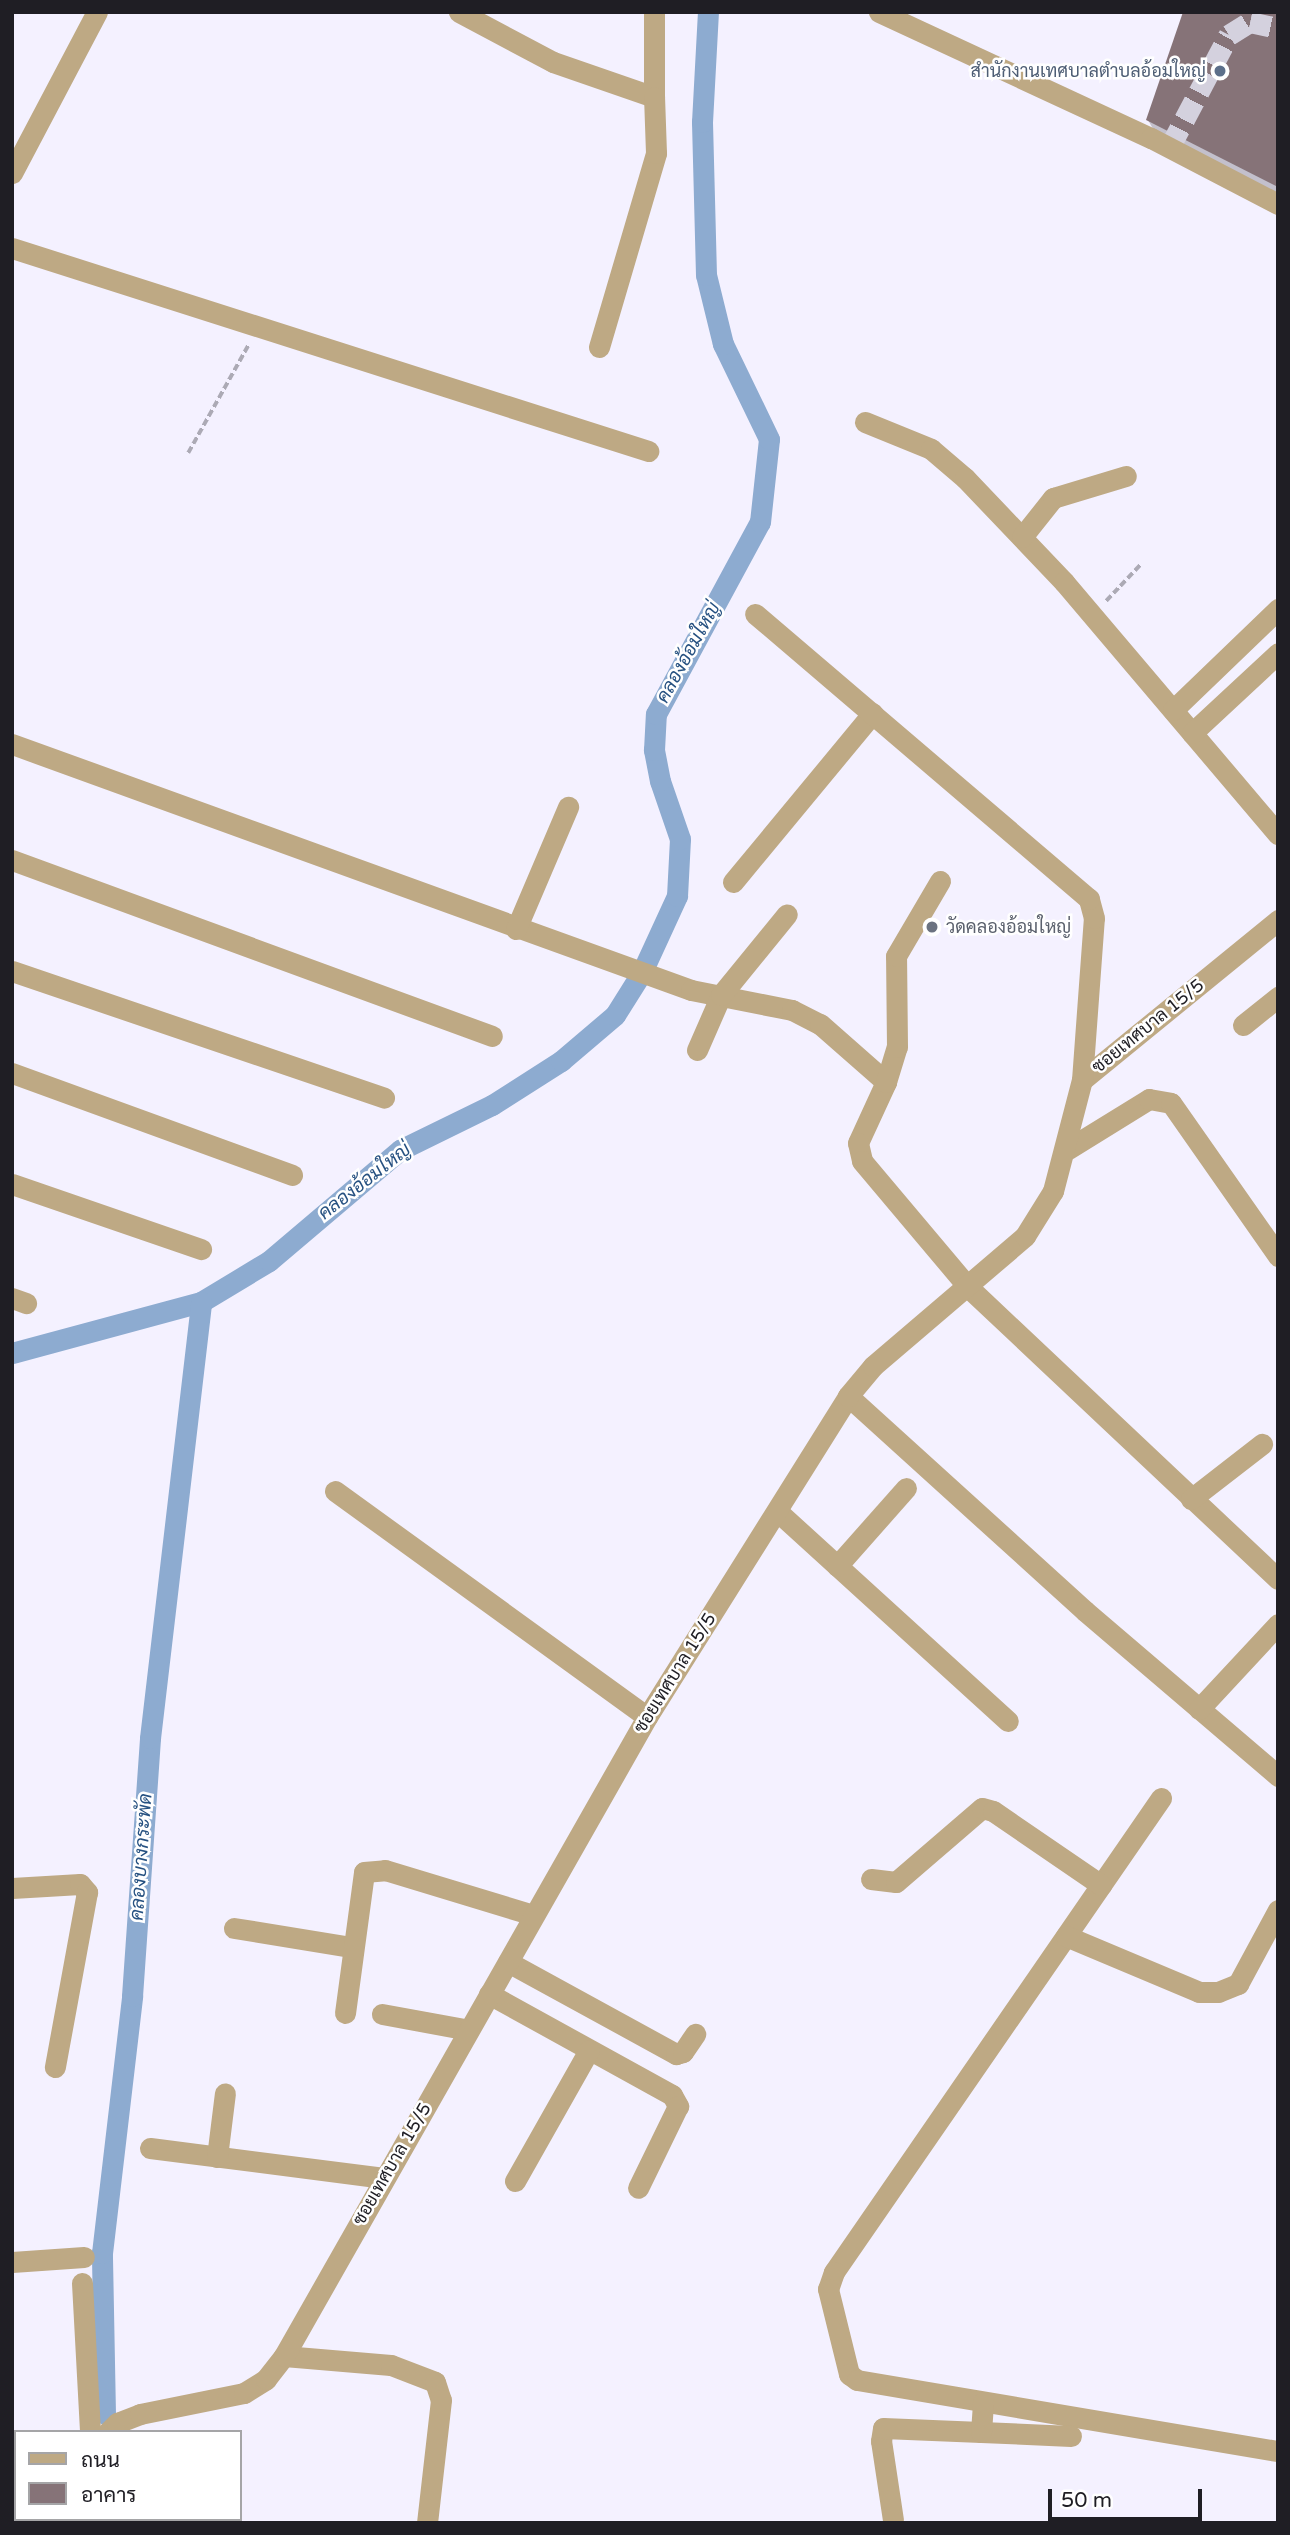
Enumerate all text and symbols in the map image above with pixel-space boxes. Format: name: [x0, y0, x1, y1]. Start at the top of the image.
place label: สำนักงานเทศบาลตำบลอ้อมใหญ่: [971, 60, 1206, 82]
marker: สำนักงานเทศบาลตำบลอ้อมใหญ่: [1212, 63, 1228, 79]
water label: คลองอ้อมใหญ่: [652, 599, 726, 707]
place label: วัดคลองอ้อมใหญ่: [946, 916, 1071, 938]
marker: วัดคลองอ้อมใหญ่: [924, 919, 940, 935]
street label: ซอยเทศบาล 15/5: [1088, 974, 1208, 1078]
water label: คลองอ้อมใหญ่: [314, 1139, 416, 1225]
street label: ซอยเทศบาล 15/5: [629, 1609, 721, 1737]
water label: คลองบางกระพัด: [126, 1793, 158, 1921]
street label: ซอยเทศบาล 15/5: [348, 2099, 436, 2229]
legend: [14, 2430, 242, 2521]
text: ถนน: [81, 2448, 120, 2473]
scale bar: [1052, 2476, 1206, 2520]
text: อาคาร: [81, 2483, 137, 2508]
text: 50 m: [1061, 2488, 1112, 2513]

